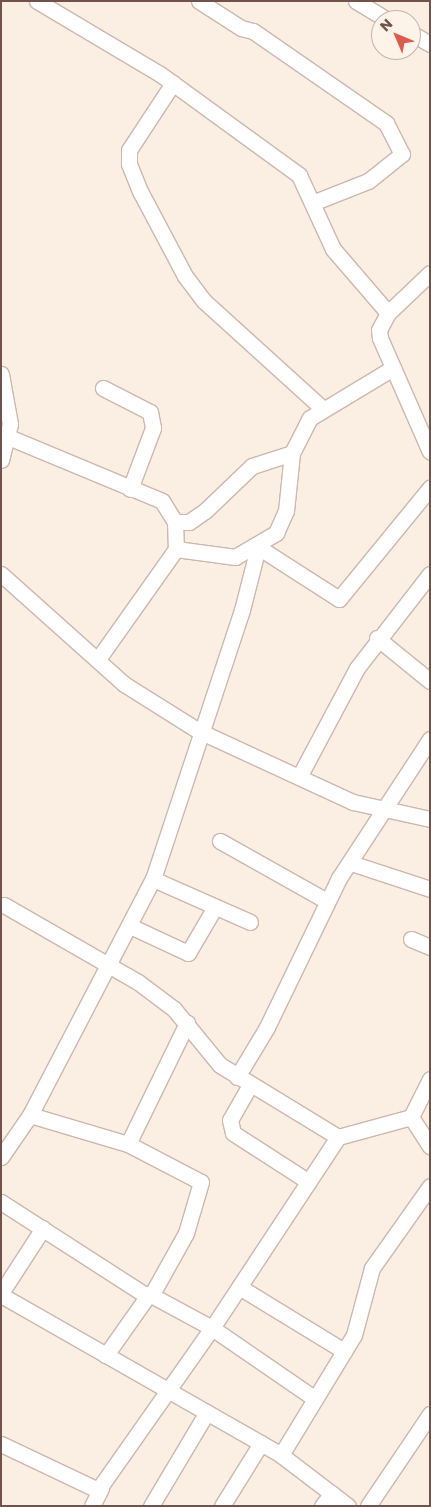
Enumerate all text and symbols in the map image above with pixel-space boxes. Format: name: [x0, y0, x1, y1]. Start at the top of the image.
north arrow: [371, 10, 421, 60]
text: N: [375, 14, 397, 36]

